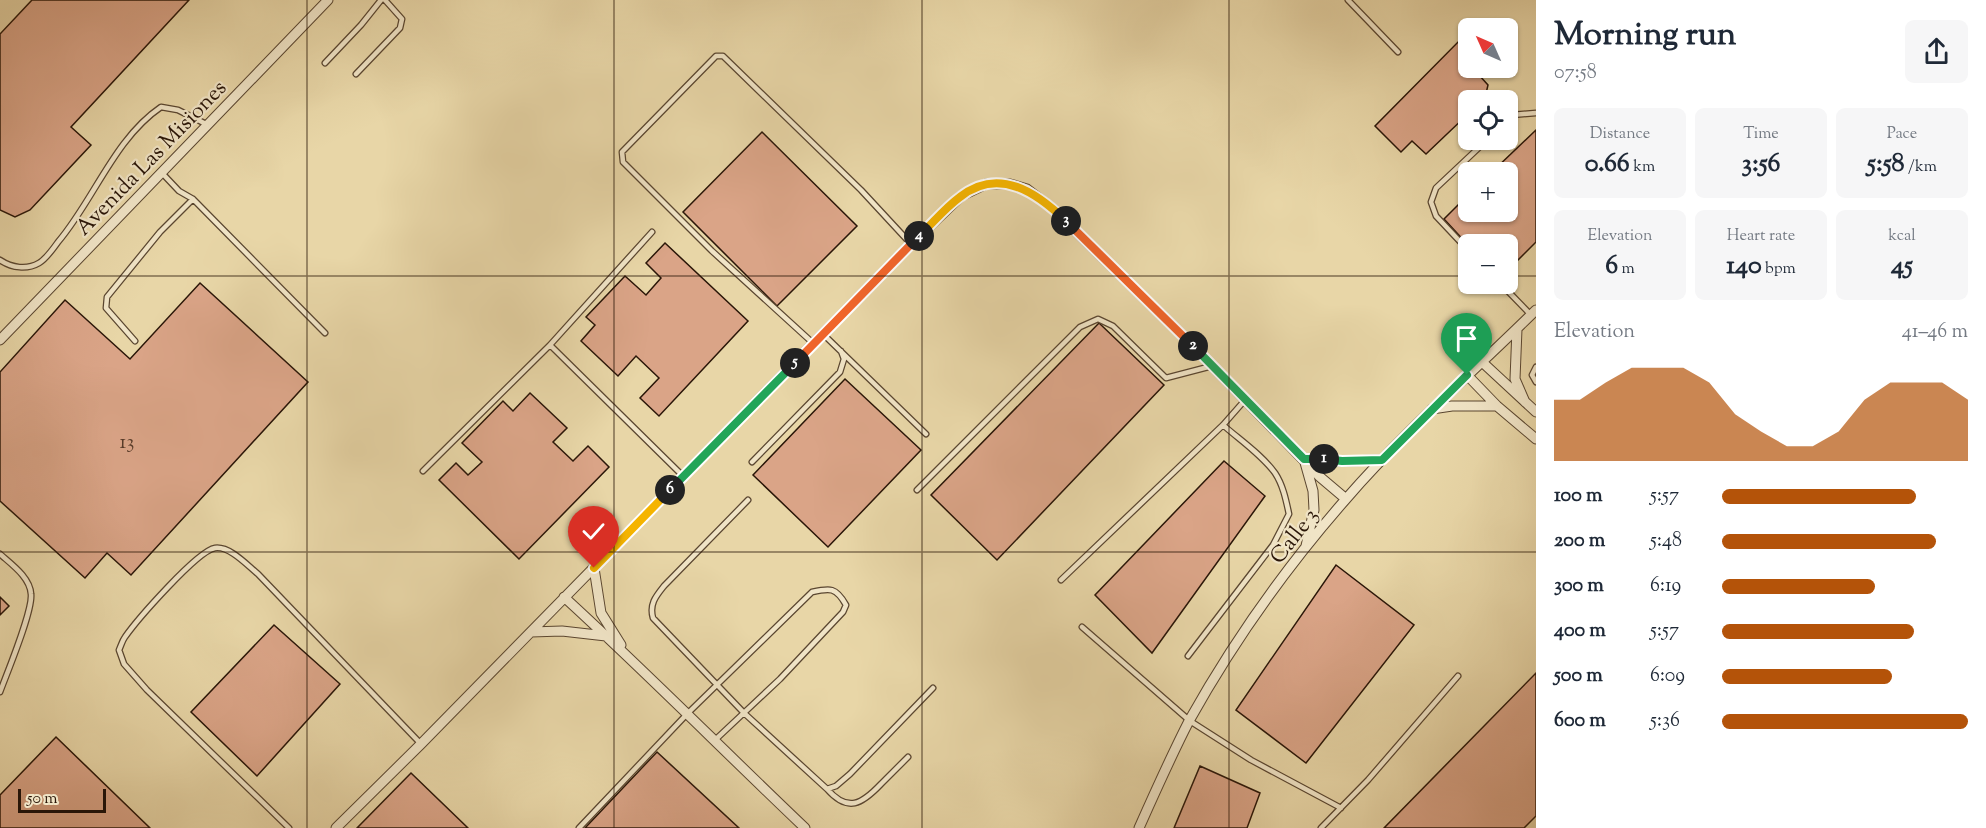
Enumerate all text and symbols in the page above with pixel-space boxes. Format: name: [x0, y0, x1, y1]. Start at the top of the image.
text: Morning run: [1554, 12, 1736, 60]
north arrow: [1458, 18, 1518, 78]
map controls: [1458, 18, 1518, 294]
button: share: [1905, 20, 1968, 83]
text: 07:58: [1554, 59, 1597, 88]
street label: Avenida Las Misiones: [69, 74, 235, 244]
button: locate: [1458, 90, 1518, 150]
text: Distance: [1590, 123, 1650, 146]
text: Time: [1743, 123, 1779, 146]
text: Pace: [1887, 123, 1917, 146]
text: 0.66: [1585, 146, 1630, 183]
text: 3:56: [1741, 146, 1781, 183]
text: 5:58: [1867, 146, 1905, 183]
text: km: [1630, 156, 1655, 179]
text: /km: [1905, 156, 1937, 179]
button: +: [1458, 162, 1518, 222]
pin: 3: [1051, 206, 1081, 236]
text: 3: [1063, 209, 1069, 232]
pin: 4: [904, 221, 934, 251]
text: 4: [915, 224, 923, 247]
text: Elevation: [1588, 225, 1652, 248]
text: Heart rate: [1727, 225, 1795, 248]
text: kcal: [1888, 225, 1916, 248]
button: −: [1458, 234, 1518, 294]
text: 6: [1605, 248, 1618, 285]
text: 140: [1726, 248, 1762, 285]
text: 45: [1891, 248, 1913, 285]
text: m: [1618, 258, 1635, 281]
text: bpm: [1762, 258, 1796, 281]
pin: [1441, 313, 1492, 375]
text: Elevation: [1554, 318, 1635, 347]
text: 41–46 m: [1902, 318, 1968, 347]
icon: arrive: [1450, 322, 1483, 355]
pin: 2: [1178, 331, 1208, 361]
text: 2: [1189, 334, 1197, 357]
pin: 5: [780, 348, 810, 378]
text: 5: [792, 351, 798, 374]
house number: 13: [120, 429, 134, 458]
pin: 1: [1309, 444, 1339, 474]
text: 1: [1321, 447, 1327, 470]
pin: 6: [655, 475, 685, 505]
text: 6: [666, 478, 674, 501]
text: 100 m: [1554, 482, 1603, 511]
text: 5:57: [1650, 482, 1679, 511]
street label: Calle 3: [1263, 502, 1328, 572]
pin: [568, 506, 619, 568]
icon: check: [577, 515, 610, 548]
text: 200 m: [1554, 527, 1605, 556]
text: 5:48: [1650, 527, 1682, 556]
text: 300 m: [1554, 572, 1604, 601]
text: 6:19: [1650, 572, 1681, 601]
text: 400 m: [1554, 617, 1606, 646]
text: 5:57: [1650, 617, 1679, 646]
text: 500 m: [1554, 662, 1603, 691]
text: 6:09: [1650, 662, 1685, 691]
text: 600 m: [1554, 707, 1606, 736]
text: 5:36: [1650, 707, 1680, 736]
scale bar: [18, 786, 106, 814]
text: 50 m: [27, 788, 58, 811]

